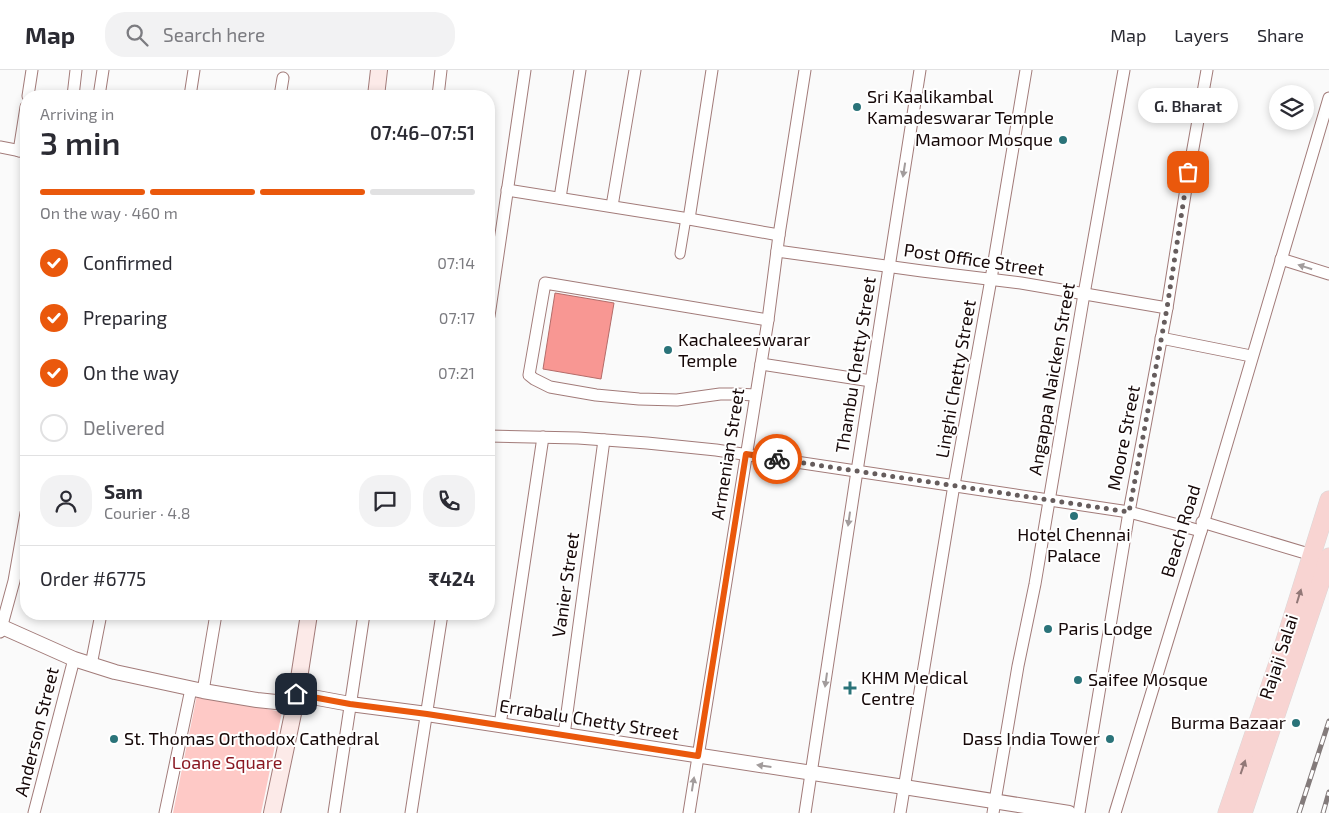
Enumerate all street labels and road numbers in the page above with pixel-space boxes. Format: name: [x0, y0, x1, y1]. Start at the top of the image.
street label: Post Office Street: [902, 238, 1046, 280]
street label: Thambu Chetty Street: [830, 275, 880, 455]
street label: Angappa Naicken Street: [1023, 281, 1079, 477]
street label: Linghi Chetty Street: [930, 298, 980, 460]
street label: Moore Street: [1102, 383, 1144, 492]
street label: Armenian Street: [706, 386, 748, 521]
street label: Beach Road: [1156, 482, 1205, 580]
street label: Vanier Street: [547, 531, 583, 639]
street label: Rajaji Salai: [1254, 611, 1302, 702]
street label: Anderson Street: [9, 665, 63, 799]
street label: Errabalu Chetty Street: [498, 694, 681, 744]

